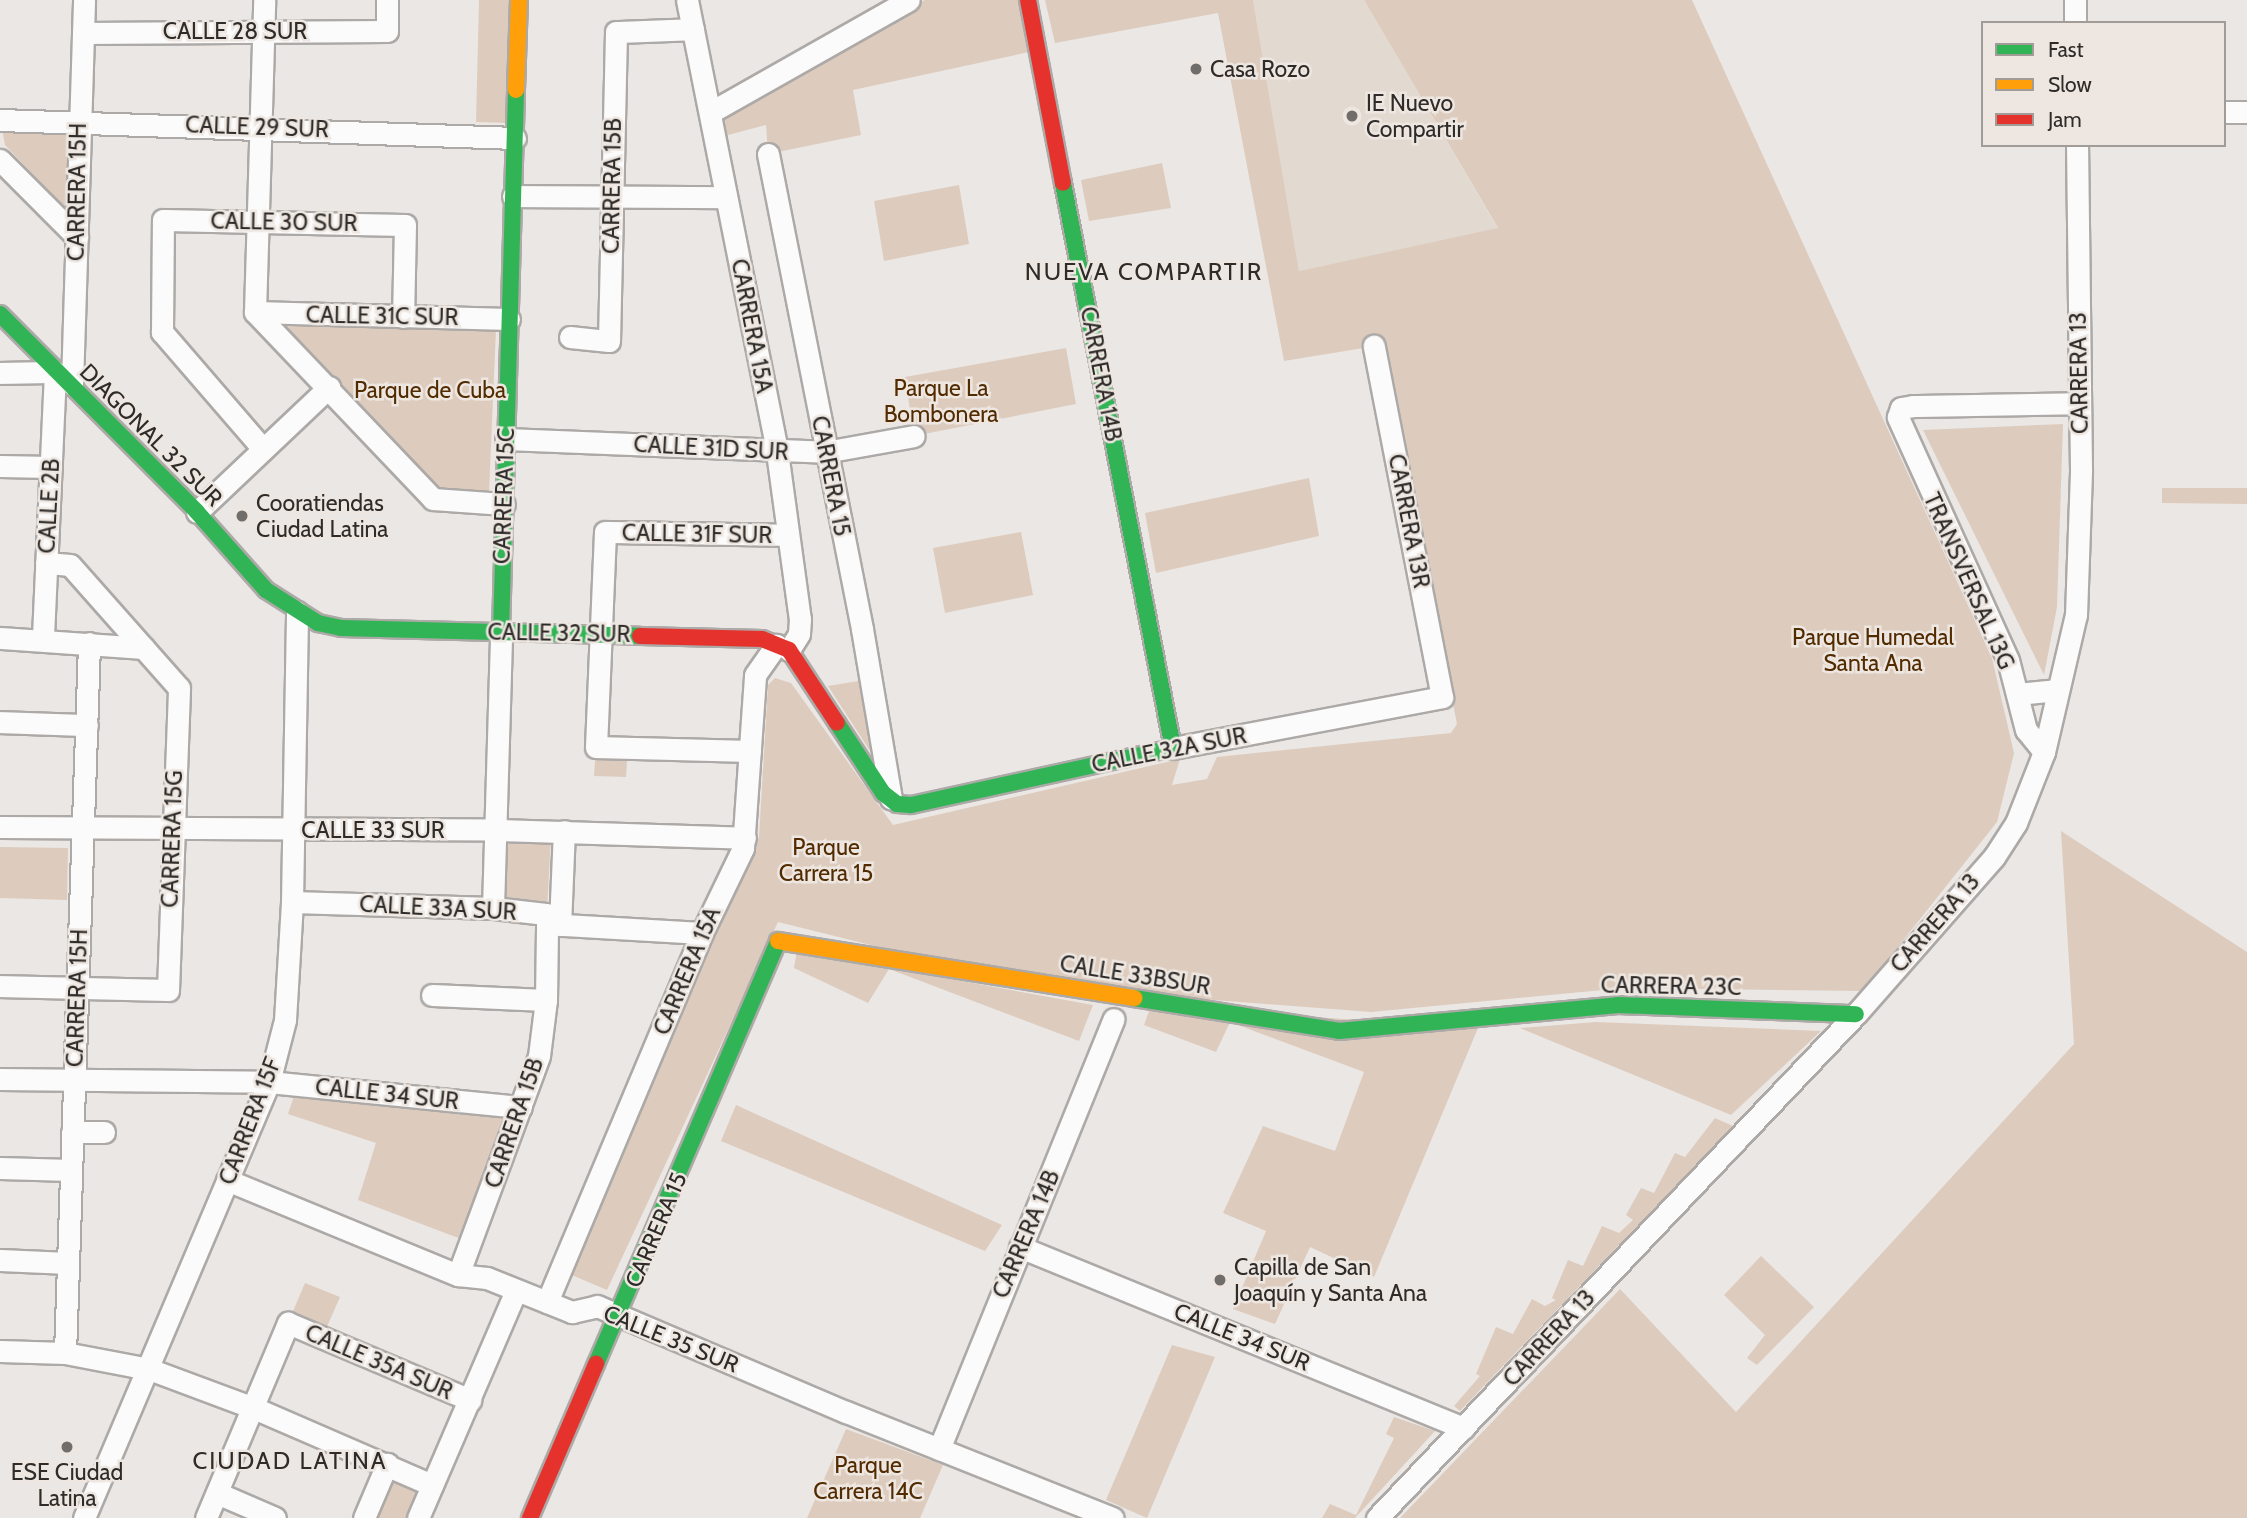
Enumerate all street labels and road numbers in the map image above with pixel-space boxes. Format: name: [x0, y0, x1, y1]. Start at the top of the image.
street label: CALLE 28 SUR: [163, 17, 307, 45]
street label: CALLE 29 SUR: [185, 111, 329, 143]
street label: CARRERA 15B: [597, 118, 627, 254]
street label: CARRERA 15H: [62, 123, 92, 261]
street label: CALLE 30 SUR: [210, 207, 358, 237]
street label: CARRERA 15A: [725, 257, 779, 395]
street label: CALLE 31C SUR: [306, 301, 458, 331]
street label: CARRERA 14B: [1074, 304, 1128, 444]
street label: CARRERA 13: [2064, 312, 2094, 434]
street label: DIAGONAL 32 SUR: [74, 358, 228, 512]
street label: CARRERA 15: [806, 414, 856, 538]
street label: CARRERA 15C: [488, 427, 520, 565]
street label: CALLE 31D SUR: [633, 430, 789, 466]
street label: CARRERA 13R: [1382, 452, 1436, 590]
street label: CALLE 2B: [33, 458, 65, 554]
street label: TRANSVERSAL 13G: [1918, 488, 2020, 674]
street label: CALLE 31F SUR: [622, 519, 772, 549]
street label: CALLE 32 SUR: [487, 618, 631, 648]
street label: CALLE 32A SUR: [1089, 721, 1249, 779]
street label: CARRERA 15G: [156, 770, 188, 908]
street label: CALLE 33 SUR: [301, 816, 445, 844]
street label: CARRERA 13: [1885, 868, 1985, 978]
street label: CALLE 33A SUR: [359, 890, 517, 926]
street label: CARRERA 15A: [648, 903, 726, 1039]
street label: CARRERA 15H: [61, 928, 93, 1068]
street label: CALLE 33BSUR: [1058, 950, 1212, 1000]
street label: CARRERA 23C: [1600, 971, 1742, 1001]
street label: CARRERA 15F: [213, 1054, 287, 1188]
street label: CARRERA 15B: [479, 1054, 549, 1192]
street label: CALLE 34 SUR: [314, 1073, 460, 1115]
street label: CARRERA 14B: [987, 1166, 1065, 1302]
street label: CARRERA 15: [619, 1168, 693, 1292]
street label: CARRERA 13: [1497, 1284, 1601, 1392]
street label: CALLE 34 SUR: [1170, 1297, 1314, 1377]
street label: CALLE 35 SUR: [599, 1299, 743, 1379]
street label: CALLE 35A SUR: [301, 1319, 457, 1405]

